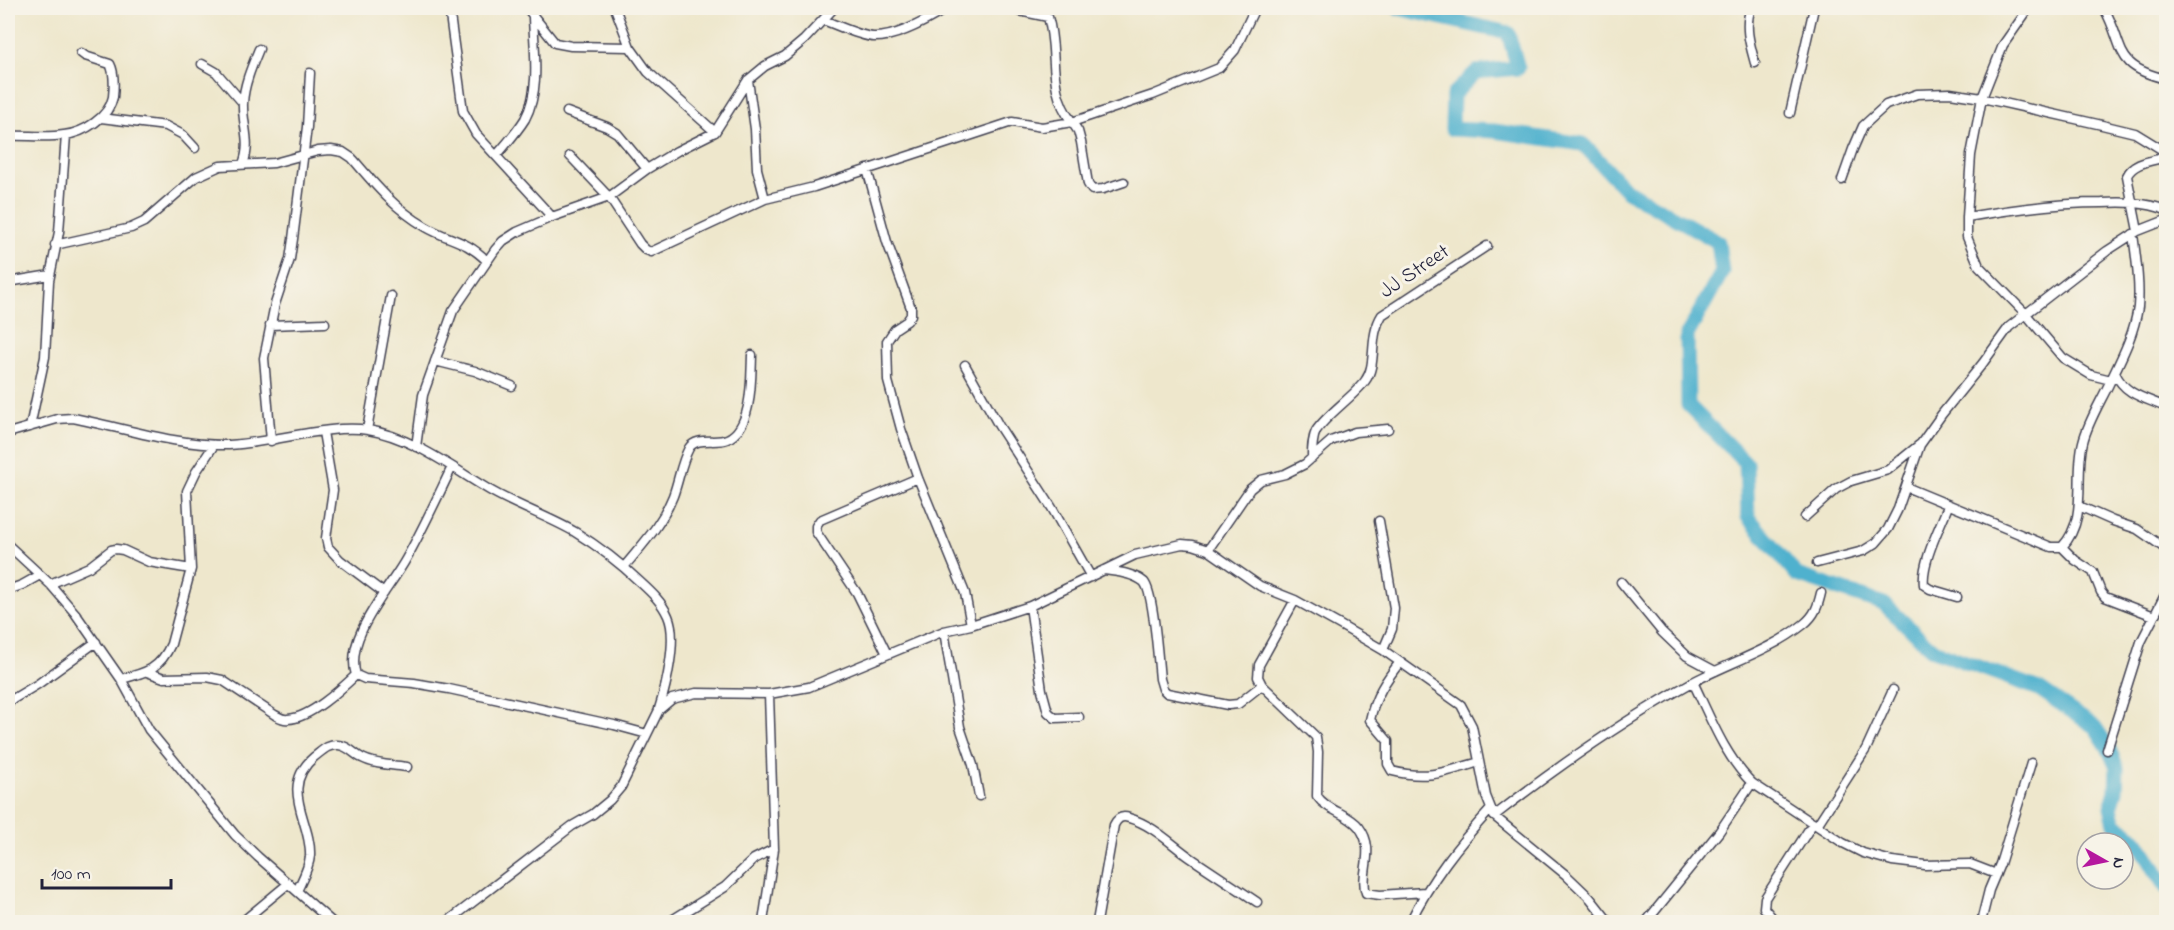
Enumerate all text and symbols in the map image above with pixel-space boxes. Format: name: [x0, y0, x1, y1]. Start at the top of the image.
street label: JJ Street: [1374, 238, 1456, 306]
north arrow: [2075, 831, 2135, 891]
scale bar: [42, 852, 171, 890]
text: N: [2105, 856, 2131, 870]
text: 100 m: [51, 862, 91, 888]

